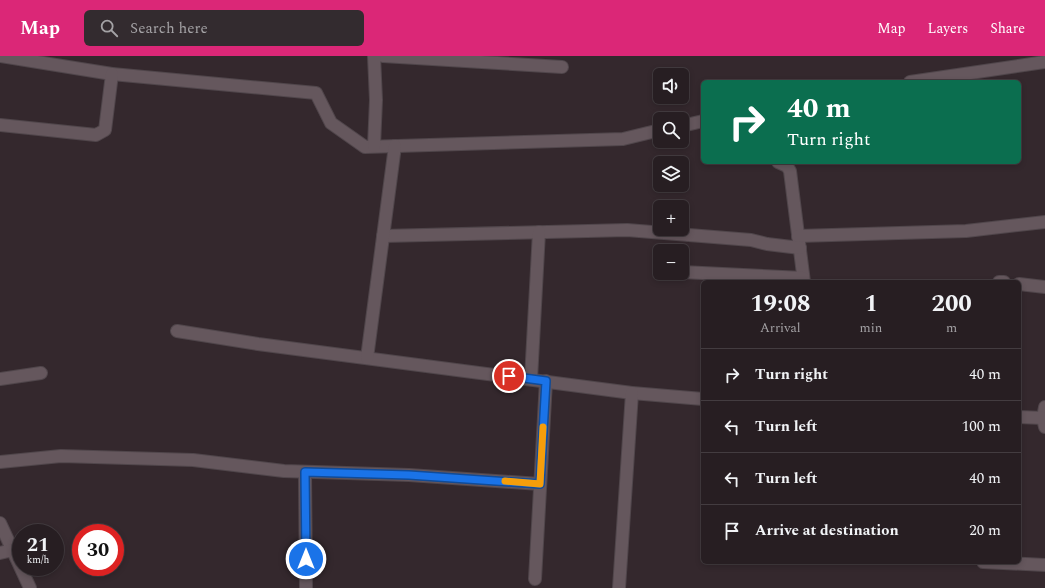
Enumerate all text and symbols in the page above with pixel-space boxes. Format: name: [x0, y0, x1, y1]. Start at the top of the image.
search box: [84, 10, 364, 46]
text: Map: [20, 14, 60, 43]
icon: search: [98, 17, 120, 39]
text: Search here: [130, 17, 208, 40]
text: Map: [877, 18, 906, 39]
text: Layers: [928, 18, 968, 39]
text: Share: [990, 18, 1025, 39]
map controls: [653, 68, 689, 280]
button: sound: [653, 68, 689, 104]
text: 40 m: [787, 87, 851, 130]
icon: right: [721, 96, 773, 148]
button: search: [653, 112, 689, 148]
text: Turn right: [787, 126, 870, 153]
button: layers: [653, 156, 689, 192]
button: +: [653, 200, 689, 236]
button: −: [653, 244, 689, 280]
text: 19:08: [750, 286, 810, 322]
text: 1: [864, 286, 878, 322]
text: 200: [931, 286, 972, 322]
text: Arrival: [760, 318, 801, 338]
text: min: [860, 318, 882, 338]
text: m: [946, 318, 957, 338]
pin: [492, 359, 526, 393]
text: Turn right: [755, 363, 828, 386]
text: 40 m: [969, 363, 1001, 386]
icon: right: [721, 364, 743, 386]
icon: arrive: [498, 365, 520, 387]
text: Turn left: [755, 415, 817, 438]
text: 100 m: [962, 415, 1001, 438]
icon: left: [721, 416, 743, 438]
text: Turn left: [755, 467, 817, 490]
text: 40 m: [969, 467, 1001, 490]
icon: left: [721, 468, 743, 490]
text: Arrive at destination: [755, 519, 899, 542]
text: 20 m: [969, 519, 1001, 542]
icon: arrive: [721, 520, 743, 542]
speed limit sign: 30: [72, 524, 124, 576]
text: 21: [27, 530, 49, 560]
position arrow: [285, 538, 327, 580]
text: km/h: [27, 552, 49, 568]

